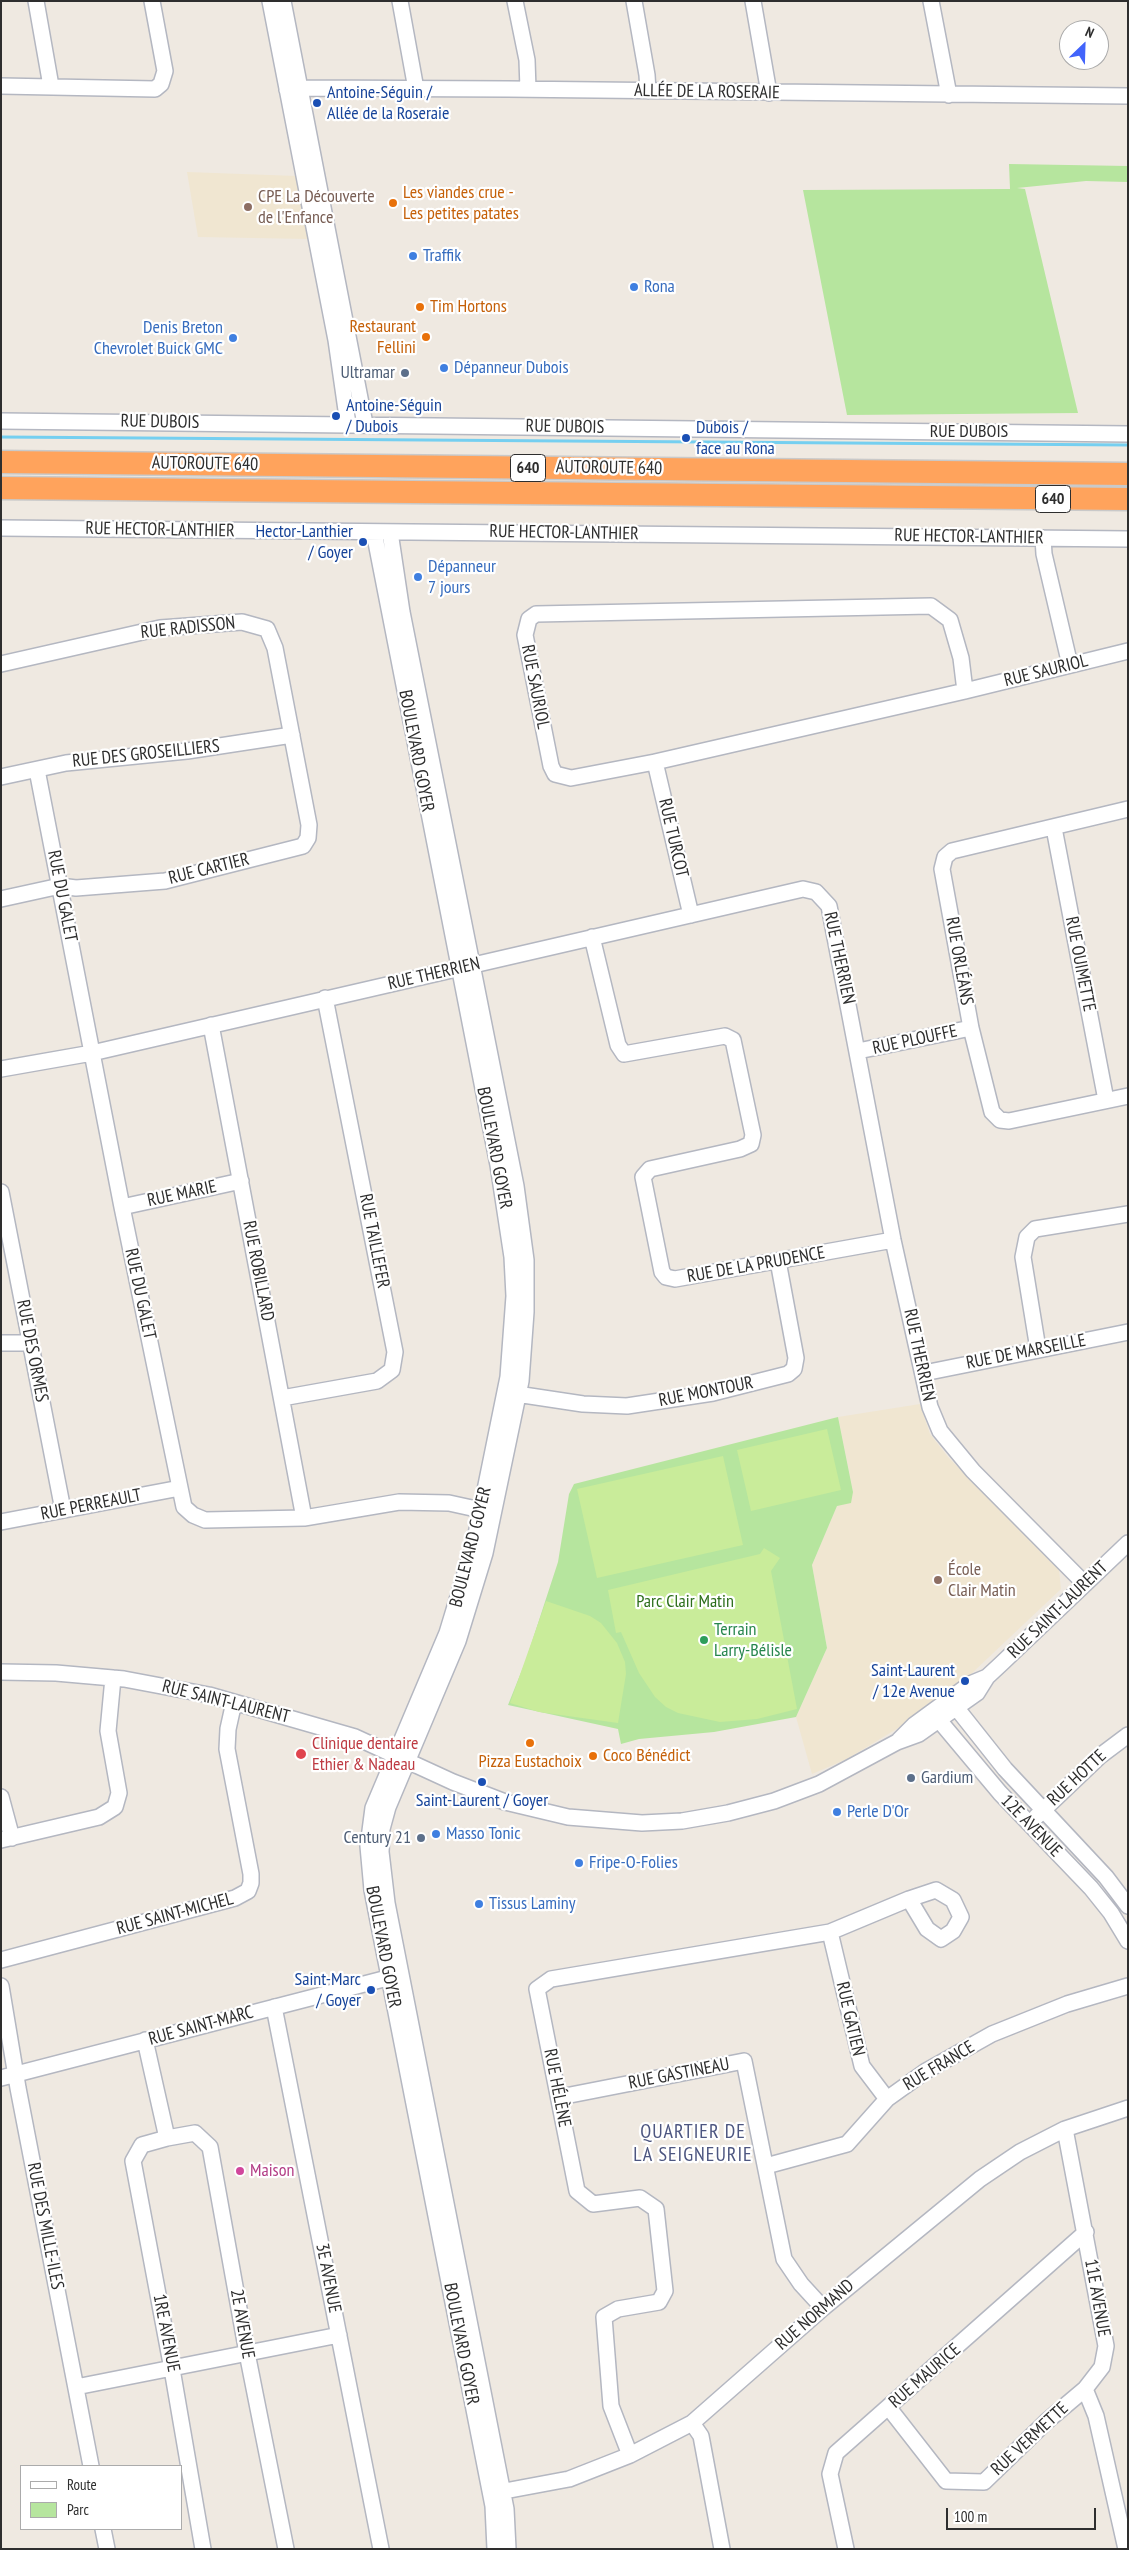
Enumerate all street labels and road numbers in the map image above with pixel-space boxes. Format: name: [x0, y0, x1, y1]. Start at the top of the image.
street label: ALLÉE DE LA ROSERAIE: [634, 80, 780, 104]
street label: RUE DUBOIS: [120, 411, 200, 433]
street label: RUE DUBOIS: [525, 416, 605, 438]
street label: RUE DUBOIS: [930, 421, 1008, 443]
street label: AUTOROUTE 640: [152, 452, 258, 476]
road number: 640: [510, 454, 546, 482]
street label: AUTOROUTE 640: [556, 456, 662, 480]
road number: 640: [1036, 486, 1070, 512]
street label: RUE HECTOR-LANTHIER: [85, 518, 235, 542]
street label: RUE HECTOR-LANTHIER: [489, 521, 639, 545]
street label: RUE HECTOR-LANTHIER: [894, 525, 1044, 549]
street label: RUE RADISSON: [140, 612, 236, 644]
street label: RUE SAURIOL: [516, 643, 554, 731]
street label: RUE SAURIOL: [1002, 650, 1090, 692]
street label: BOULEVARD GOYER: [394, 688, 438, 814]
street label: RUE DES GROSEILLIERS: [71, 736, 221, 772]
street label: RUE TURCOT: [653, 796, 693, 880]
street label: RUE DU GALET: [43, 848, 81, 944]
street label: RUE CARTIER: [166, 849, 252, 889]
street label: RUE THERRIEN: [819, 910, 859, 1006]
street label: RUE ORLÉANS: [941, 915, 977, 1007]
street label: RUE OUIMETTE: [1060, 915, 1100, 1013]
street label: RUE THERRIEN: [386, 953, 482, 995]
street label: RUE PLOUFFE: [871, 1020, 959, 1060]
street label: BOULEVARD GOYER: [472, 1085, 516, 1211]
street label: RUE MARIE: [145, 1176, 219, 1212]
street label: RUE TAILLEFER: [354, 1192, 394, 1290]
street label: RUE ROBILLARD: [238, 1219, 278, 1323]
street label: RUE DE LA PRUDENCE: [685, 1242, 827, 1288]
street label: RUE DU GALET: [120, 1246, 160, 1342]
street label: RUE DES ORMES: [12, 1298, 52, 1404]
street label: RUE THERRIEN: [899, 1307, 939, 1403]
street label: RUE DE MARSEILLE: [964, 1330, 1088, 1374]
street label: RUE MONTOUR: [657, 1372, 755, 1412]
street label: BOULEVARD GOYER: [446, 1484, 496, 1610]
street label: RUE PERREAULT: [39, 1485, 143, 1525]
street label: RUE SAINT-LAURENT: [1004, 1557, 1112, 1663]
street label: RUE SAINT-LAURENT: [160, 1676, 292, 1728]
street label: RUE HOTTE: [1043, 1745, 1111, 1811]
street label: 12E AVENUE: [996, 1790, 1066, 1862]
street label: BOULEVARD GOYER: [361, 1884, 405, 2010]
street label: RUE SAINT-MICHEL: [114, 1888, 236, 1940]
street label: RUE GATIEN: [831, 1980, 869, 2058]
street label: RUE SAINT-MARC: [146, 2002, 256, 2050]
street label: RUE FRANCE: [899, 2036, 979, 2096]
street label: RUE HÉLÈNE: [539, 2047, 575, 2129]
street label: RUE GASTINEAU: [627, 2054, 731, 2094]
street label: RUE DES MILLE-ILES: [22, 2161, 68, 2291]
street label: 3E AVENUE: [311, 2241, 345, 2315]
street label: 11E AVENUE: [1080, 2258, 1114, 2338]
street label: RUE NORMAND: [771, 2275, 859, 2355]
street label: BOULEVARD GOYER: [439, 2281, 483, 2407]
street label: 2E AVENUE: [225, 2288, 259, 2360]
street label: 1RE AVENUE: [148, 2292, 184, 2374]
street label: RUE MAURICE: [885, 2339, 965, 2413]
street label: RUE VERMETTE: [987, 2398, 1073, 2480]

